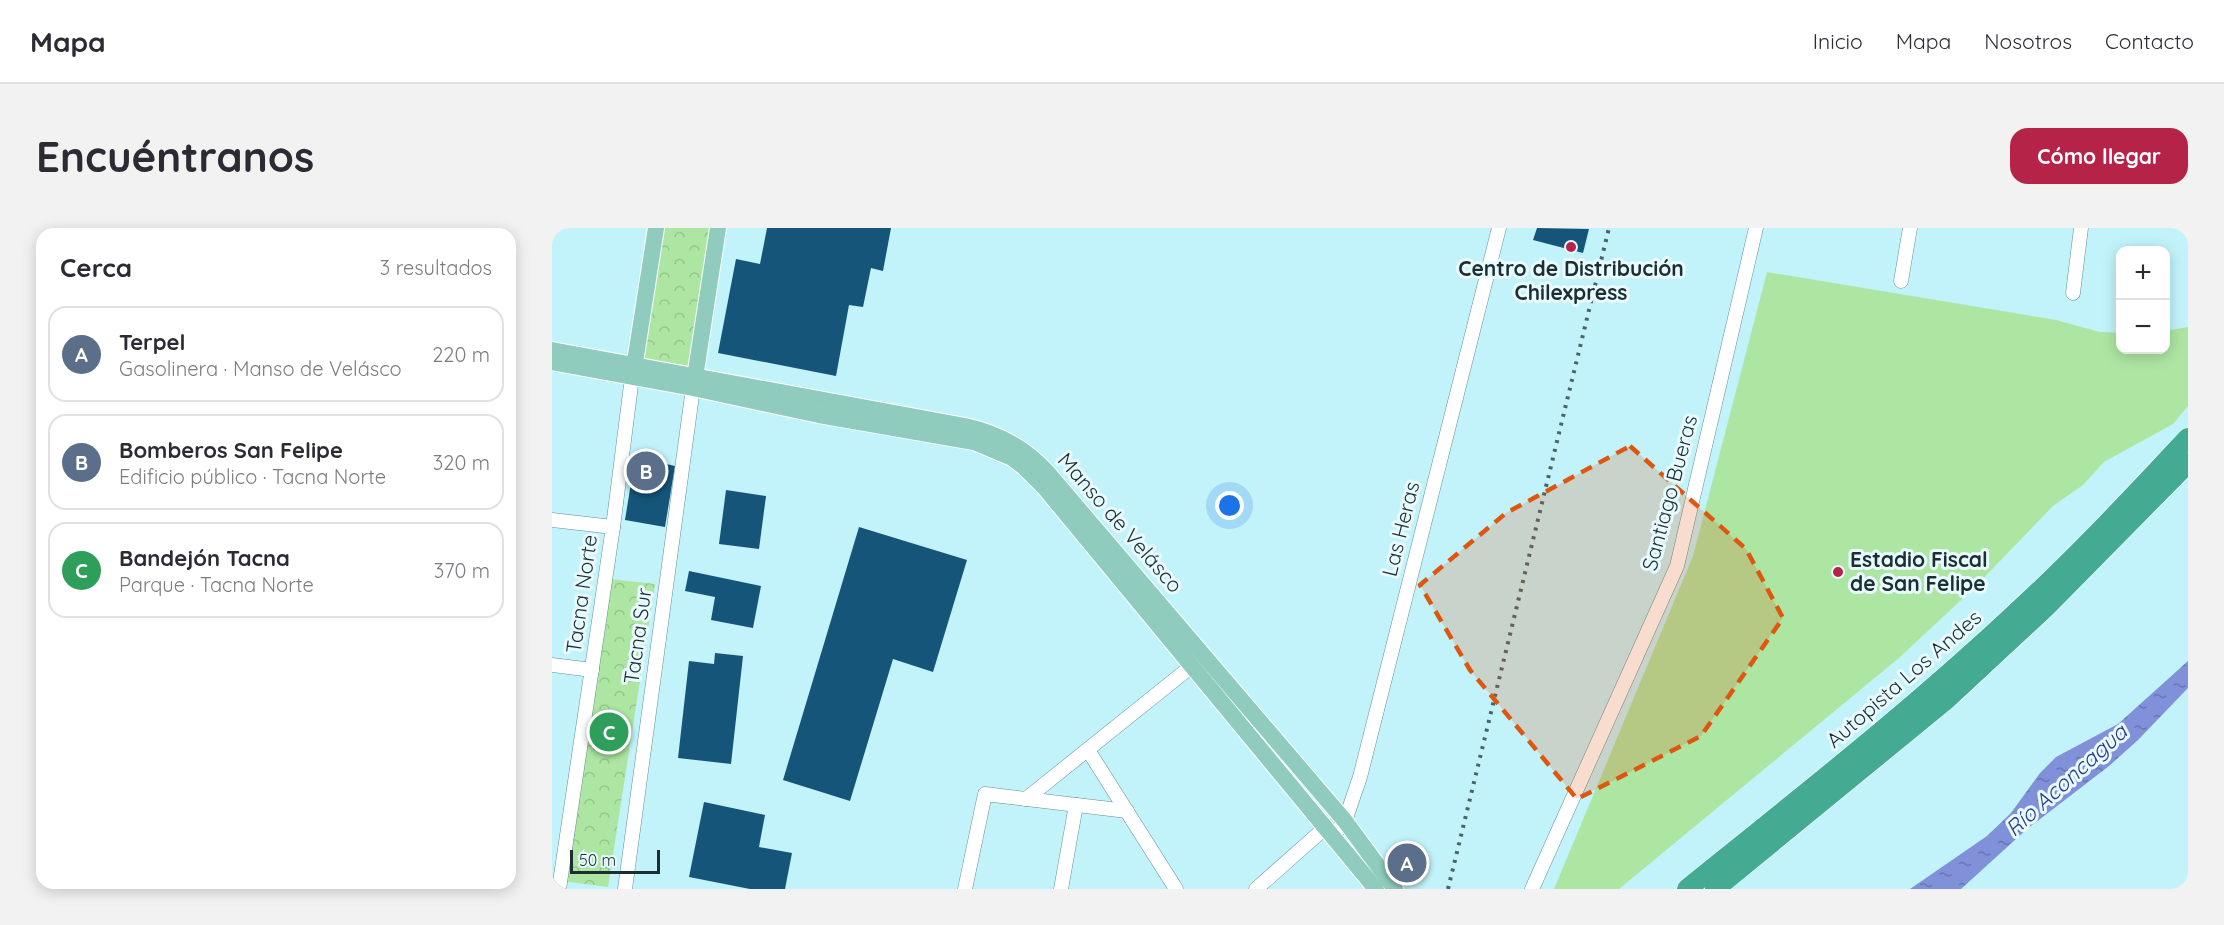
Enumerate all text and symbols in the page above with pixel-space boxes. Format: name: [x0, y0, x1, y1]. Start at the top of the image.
text: Mapa: [30, 24, 106, 59]
text: Inicio: [1813, 28, 1863, 54]
text: Mapa: [1896, 28, 1951, 54]
text: Nosotros: [1984, 28, 2072, 54]
text: Contacto: [2105, 28, 2194, 54]
button: Cómo llegar: [2010, 128, 2188, 184]
text: Encuéntranos: [36, 130, 314, 183]
marker: Centro de Distribución Chilexpress: [1564, 240, 1578, 254]
map controls: [2116, 246, 2170, 354]
button: +: [2116, 246, 2170, 300]
text: Cerca: [60, 251, 132, 284]
text: 3 resultados: [380, 255, 492, 280]
place label: Centro de Distribución Chilexpress: [1458, 255, 1684, 305]
button: −: [2116, 300, 2170, 354]
text: Terpel: [119, 328, 185, 356]
text: A: [75, 342, 88, 367]
text: 220 m: [432, 342, 490, 367]
text: Gasolinera · Manso de Velásco: [119, 356, 402, 381]
street label: Santiago Bueras: [1636, 412, 1702, 573]
text: Bomberos San Felipe: [119, 436, 343, 464]
street label: Manso de Velásco: [1053, 447, 1189, 598]
pin: B: [626, 448, 665, 494]
text: B: [75, 450, 88, 475]
text: 320 m: [433, 450, 490, 475]
text: Edificio público · Tacna Norte: [119, 464, 386, 489]
street label: Las Heras: [1376, 479, 1424, 579]
your location: [1215, 491, 1244, 520]
street label: Tacna Norte: [560, 533, 602, 655]
text: Bandejón Tacna: [119, 544, 290, 572]
place label: Estadio Fiscal de San Felipe: [1850, 546, 1988, 596]
text: C: [75, 558, 88, 583]
text: 370 m: [434, 558, 490, 583]
marker: Estadio Fiscal de San Felipe: [1831, 565, 1845, 579]
text: Parque · Tacna Norte: [119, 572, 314, 597]
street label: Tacna Sur: [617, 586, 657, 686]
street label: Autopista Los Andes: [1820, 604, 1986, 753]
pin: C: [590, 710, 628, 754]
water label: Río Aconcagua: [1999, 717, 2134, 842]
pin: A: [1388, 840, 1426, 886]
scale bar: [570, 847, 660, 874]
text: 50 m: [579, 850, 616, 870]

